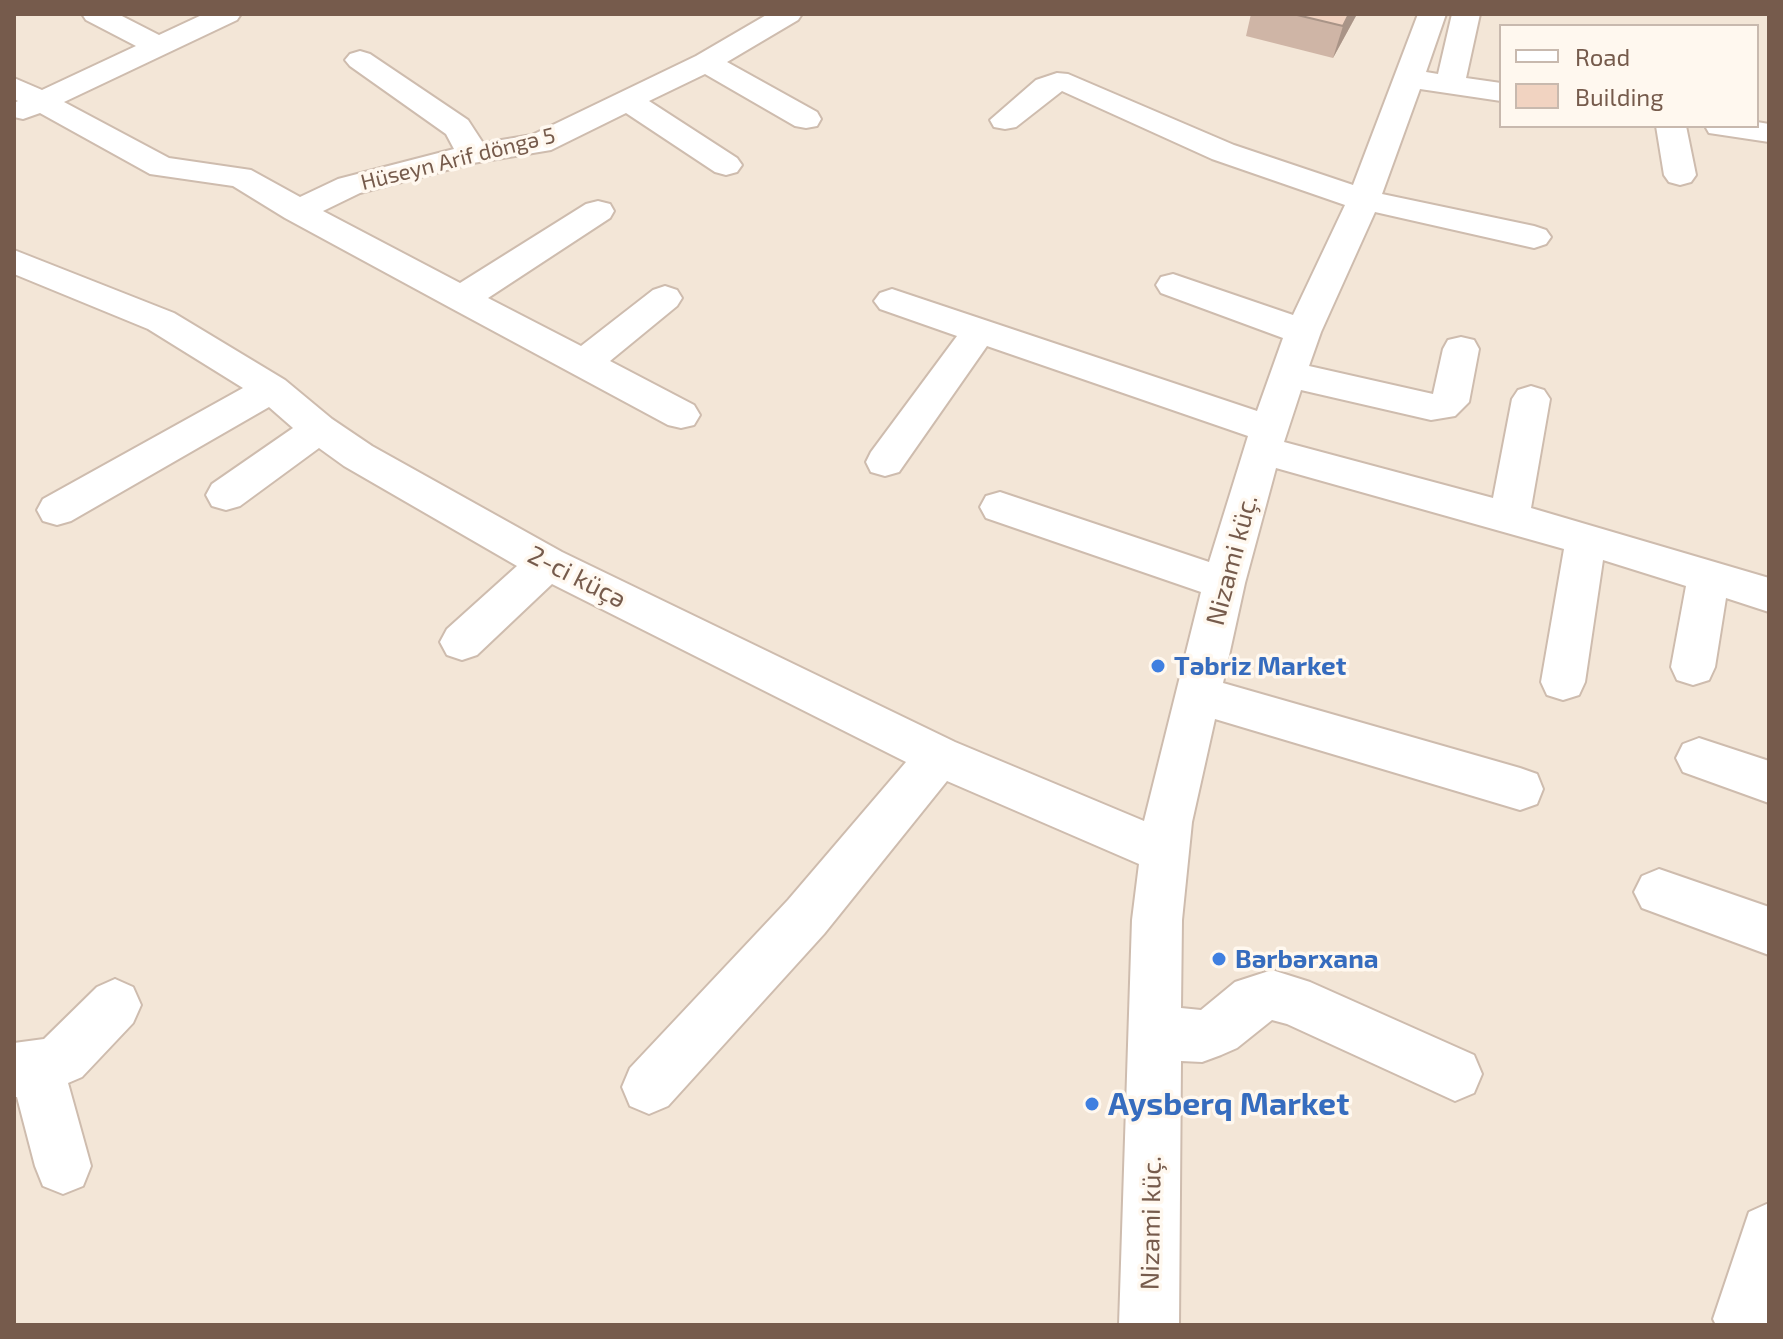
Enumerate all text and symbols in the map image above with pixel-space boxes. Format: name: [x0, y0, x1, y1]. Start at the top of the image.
legend: [1499, 24, 1759, 128]
text: Road: [1575, 42, 1630, 71]
text: Building: [1575, 82, 1664, 111]
street label: Hüseyn Arif döngə 5: [358, 122, 558, 196]
street label: Nizami küç.: [1200, 491, 1264, 629]
street label: 2-ci küçə: [523, 539, 631, 615]
place label: Təbriz Market: [1174, 650, 1346, 682]
marker: Təbriz Market: [1149, 657, 1167, 675]
place label: Bərbərxana: [1235, 943, 1379, 975]
marker: Bərbərxana: [1210, 950, 1228, 968]
place label: Aysberq Market: [1108, 1085, 1349, 1123]
marker: Aysberq Market: [1083, 1095, 1101, 1113]
street label: Nizami küç.: [1134, 1156, 1168, 1290]

